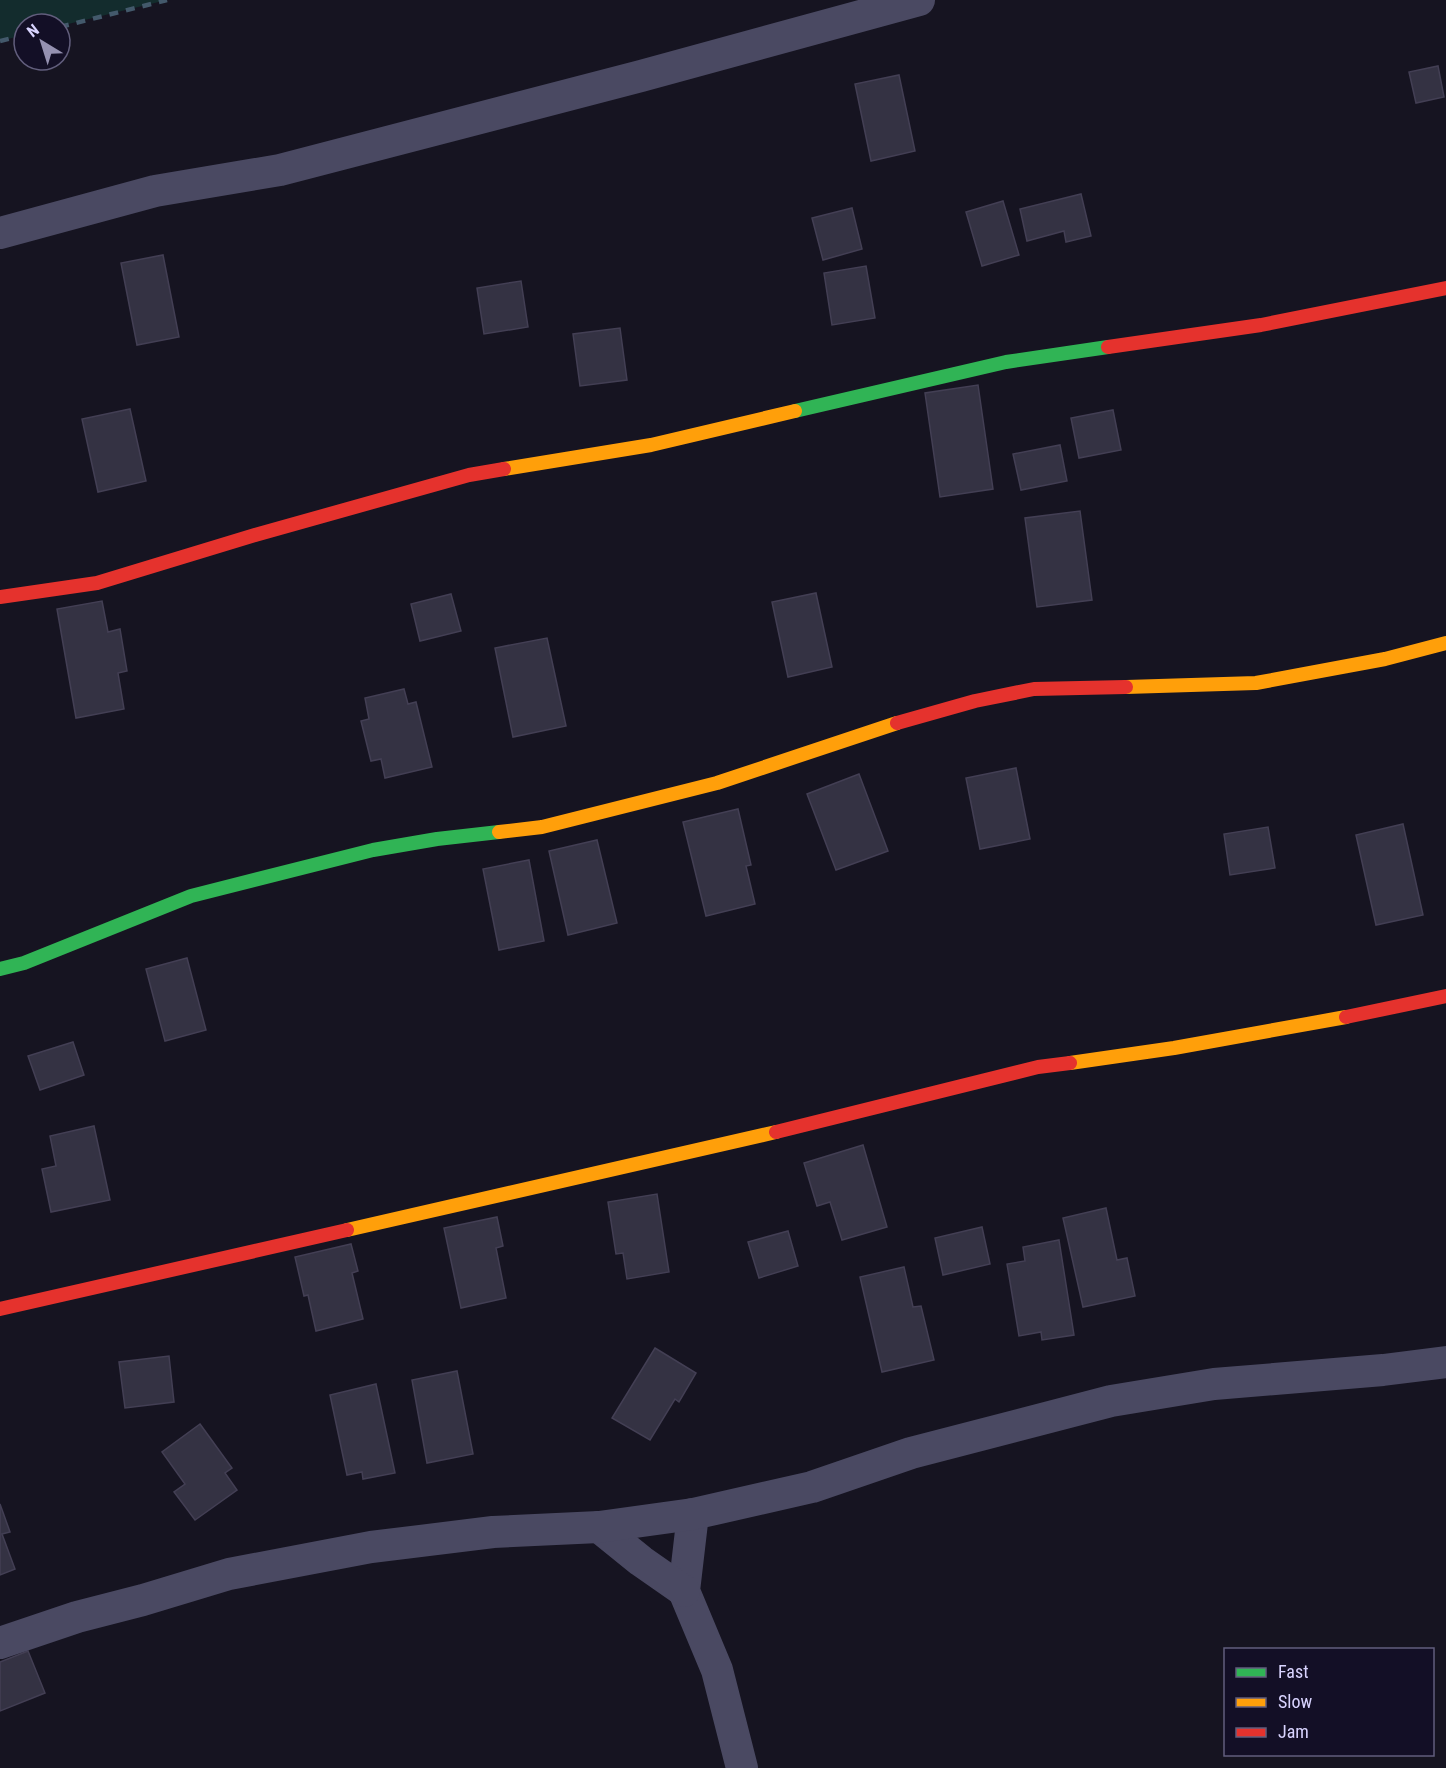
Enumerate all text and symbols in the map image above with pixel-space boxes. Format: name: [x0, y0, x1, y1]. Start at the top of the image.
north arrow: [12, 12, 72, 72]
text: N: [23, 20, 43, 41]
legend: [1224, 1648, 1434, 1756]
text: Fast: [1278, 1661, 1309, 1682]
text: Slow: [1278, 1691, 1313, 1712]
text: Jam: [1278, 1721, 1309, 1742]

